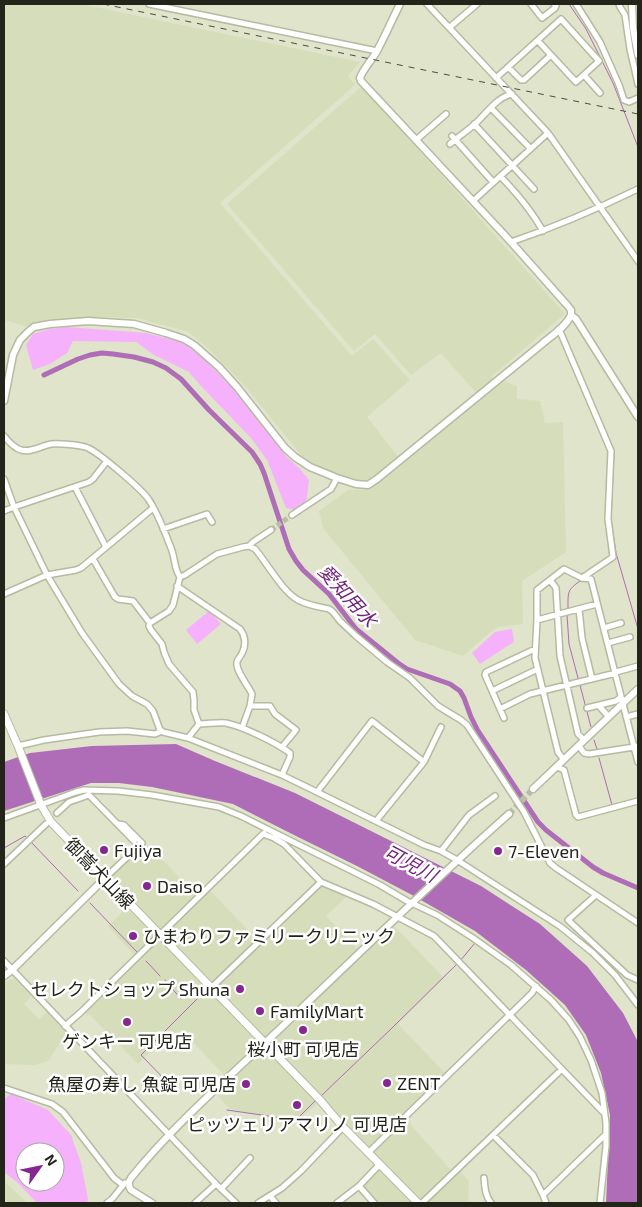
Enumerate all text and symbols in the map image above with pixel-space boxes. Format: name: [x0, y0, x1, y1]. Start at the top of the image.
water label: 愛知用水: [314, 559, 383, 632]
street label: 御嵩犬山線: [61, 833, 139, 913]
place label: Fujiya: [114, 839, 162, 861]
water label: 可児川: [380, 839, 443, 887]
place label: 7-Eleven: [508, 840, 580, 862]
marker: Fujiya: [98, 844, 110, 856]
marker: 7-Eleven: [492, 845, 504, 857]
place label: Daiso: [157, 875, 203, 897]
marker: Daiso: [141, 880, 153, 892]
place label: ひまわりファミリークリニック: [143, 925, 395, 947]
marker: ひまわりファミリークリニック: [127, 930, 139, 942]
place label: セレクトショップ Shuna: [31, 978, 230, 1000]
marker: セレクトショップ Shuna: [234, 983, 246, 995]
place label: FamilyMart: [270, 1000, 364, 1022]
marker: FamilyMart: [254, 1005, 266, 1017]
marker: ゲンキー 可児店: [121, 1016, 133, 1028]
marker: 桜小町 可児店: [297, 1024, 309, 1036]
place label: ゲンキー 可児店: [62, 1030, 192, 1052]
place label: 桜小町 可児店: [247, 1038, 359, 1060]
place label: ZENT: [397, 1072, 441, 1094]
place label: 魚屋の寿し 魚錠 可児店: [48, 1073, 236, 1095]
marker: ZENT: [381, 1077, 393, 1089]
marker: 魚屋の寿し 魚錠 可児店: [240, 1078, 252, 1090]
marker: ピッツェリアマリノ 可児店: [291, 1099, 303, 1111]
place label: ピッツェリアマリノ 可児店: [187, 1113, 407, 1135]
north arrow: [15, 1142, 65, 1192]
text: N: [41, 1151, 61, 1169]

